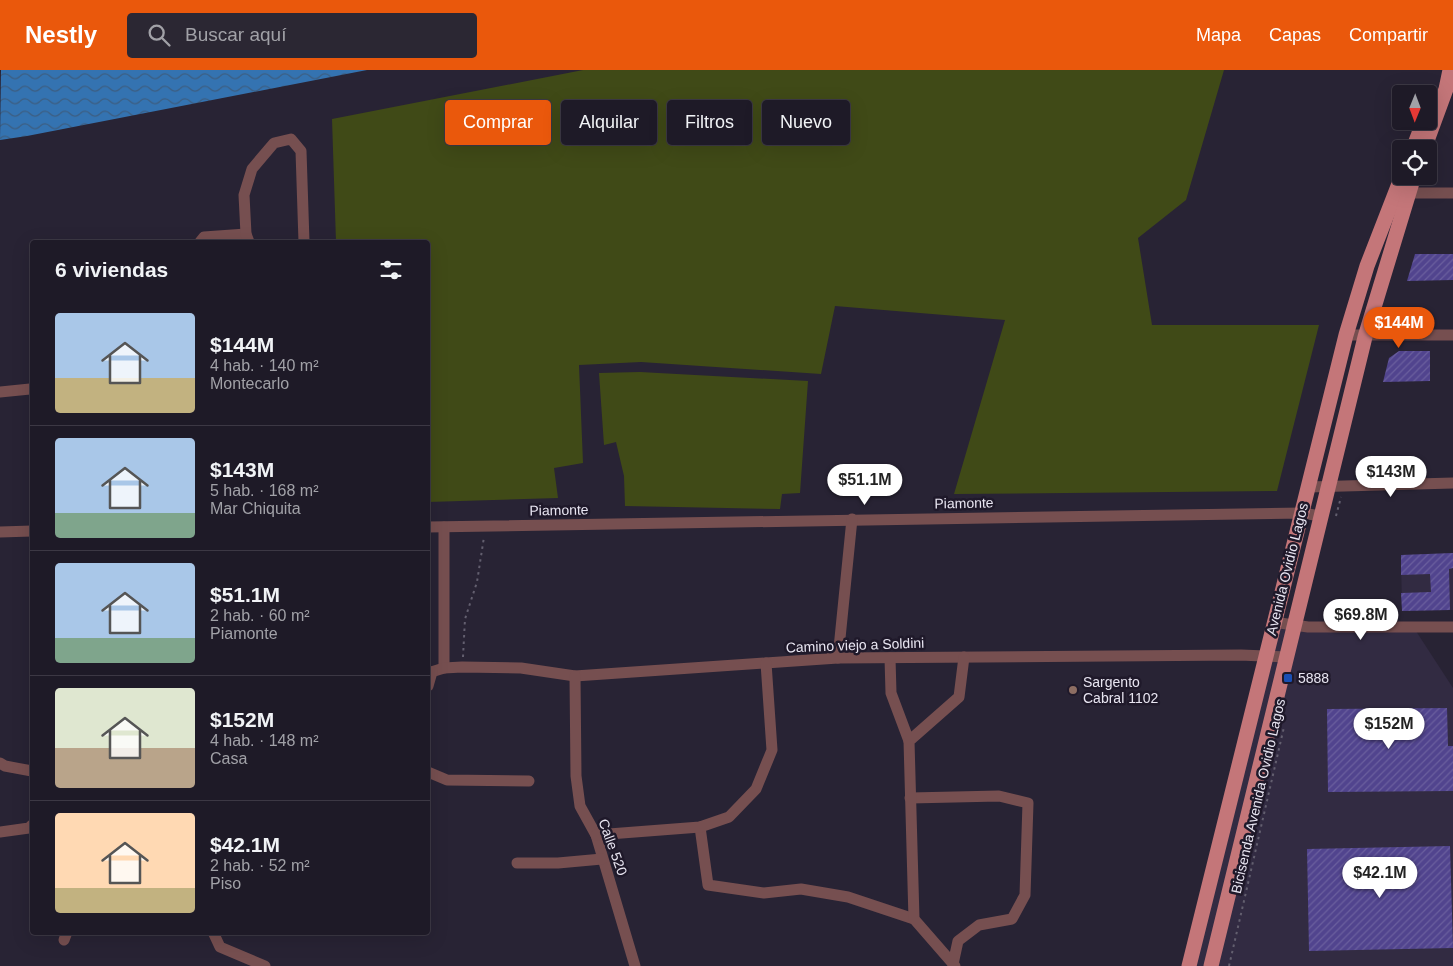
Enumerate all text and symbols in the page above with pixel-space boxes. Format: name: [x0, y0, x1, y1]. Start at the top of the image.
search box: [127, 13, 477, 58]
text: Nestly: [25, 21, 97, 48]
icon: search: [145, 21, 173, 49]
text: Buscar aquí: [185, 24, 286, 45]
text: Mapa: [1196, 25, 1241, 45]
text: Capas: [1269, 25, 1321, 45]
text: Compartir: [1349, 25, 1428, 45]
north arrow: [1392, 85, 1438, 130]
map controls: [1392, 85, 1437, 185]
chip: Comprar: [445, 100, 551, 145]
chip: Alquilar: [561, 100, 657, 145]
chip: Filtros: [667, 100, 752, 145]
chip: Nuevo: [762, 100, 850, 145]
button: locate: [1392, 140, 1437, 185]
icon: filters: [377, 256, 405, 284]
text: 6 viviendas: [55, 258, 168, 281]
pin: $144M: [1364, 306, 1434, 349]
text: $144M: [1375, 314, 1423, 331]
icon: home: [95, 333, 155, 393]
text: $144M: [210, 333, 274, 356]
text: 4 hab. · 140 m²: [210, 357, 319, 374]
text: Montecarlo: [210, 375, 289, 392]
pin: $143M: [1356, 456, 1426, 498]
icon: home: [95, 458, 155, 518]
text: $143M: [210, 458, 274, 481]
text: $143M: [1367, 463, 1415, 480]
pin: $51.1M: [824, 464, 906, 506]
text: $51.1M: [838, 471, 892, 488]
text: 5 hab. · 168 m²: [210, 482, 319, 499]
street label: Piamonte: [934, 494, 994, 512]
text: Mar Chiquita: [210, 500, 301, 517]
street label: Piamonte: [529, 501, 589, 519]
street label: Avenida Ovidio Lagos: [1263, 501, 1311, 637]
icon: home: [95, 583, 155, 643]
text: $51.1M: [210, 583, 280, 606]
pin: $69.8M: [1320, 598, 1402, 641]
text: $69.8M: [1334, 606, 1388, 623]
text: 2 hab. · 60 m²: [210, 607, 310, 624]
text: Piamonte: [210, 625, 278, 642]
street label: Camino viejo a Soldini: [785, 635, 925, 655]
place label: 5888: [1298, 670, 1329, 686]
marker: 5888: [1282, 672, 1294, 684]
place label: Sargento Cabral 1102: [1083, 674, 1158, 706]
marker: Sargento Cabral 1102: [1067, 684, 1079, 696]
street label: Bicisenda Avenida Ovidio Lagos: [1228, 697, 1288, 895]
icon: home: [95, 708, 155, 768]
text: $152M: [210, 708, 274, 731]
pin: $152M: [1354, 708, 1424, 750]
text: $152M: [1365, 715, 1413, 732]
text: 4 hab. · 148 m²: [210, 732, 319, 749]
text: Casa: [210, 750, 247, 767]
street label: Calle 520: [595, 816, 631, 878]
icon: home: [95, 833, 155, 893]
text: $42.1M: [210, 833, 280, 856]
pin: $42.1M: [1339, 856, 1421, 899]
text: 2 hab. · 52 m²: [210, 857, 310, 874]
text: $42.1M: [1353, 864, 1407, 881]
text: Piso: [210, 875, 241, 892]

